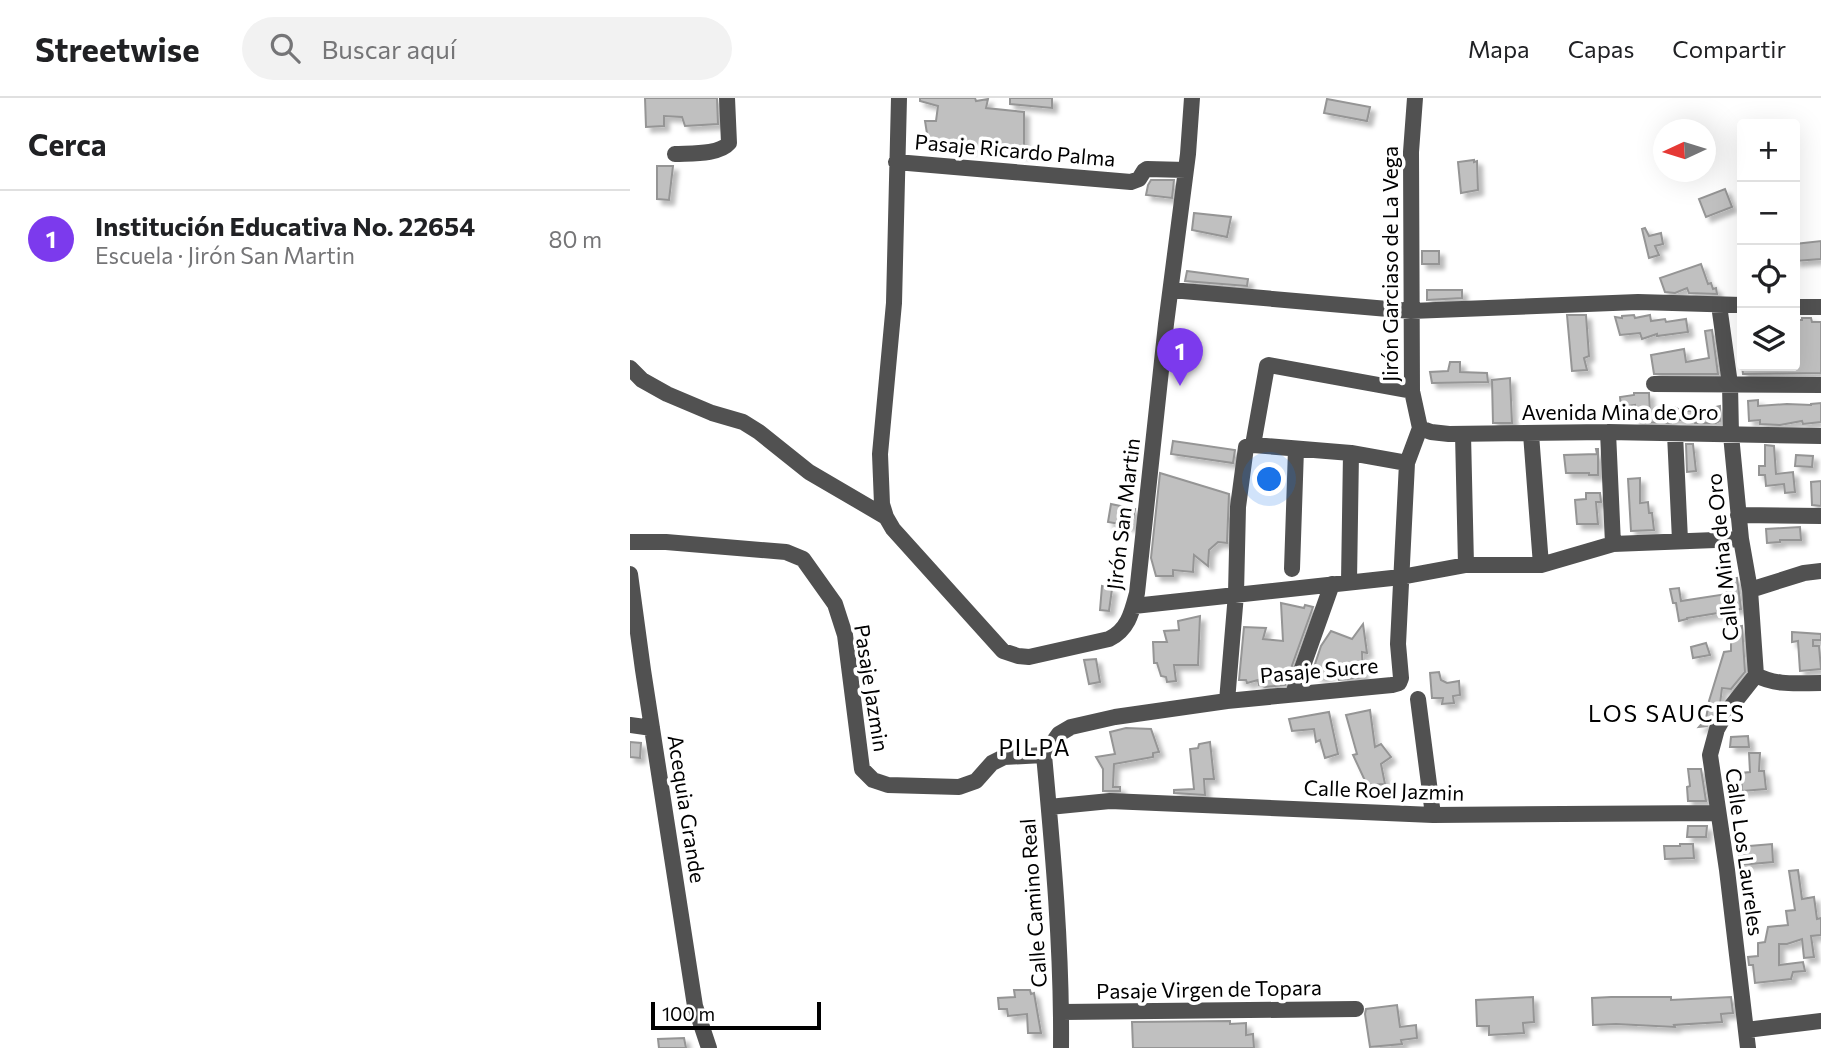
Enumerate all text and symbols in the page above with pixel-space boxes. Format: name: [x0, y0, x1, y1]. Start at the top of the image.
search box: [242, 17, 732, 80]
text: Streetwise: [35, 28, 200, 69]
icon: search: [266, 29, 304, 67]
text: Buscar aquí: [322, 33, 456, 64]
text: Mapa: [1468, 34, 1530, 63]
text: Capas: [1568, 34, 1634, 63]
text: Compartir: [1672, 34, 1786, 63]
north arrow: [1653, 119, 1716, 182]
map controls: [1737, 119, 1800, 371]
button: +: [1737, 119, 1800, 182]
text: Cerca: [28, 125, 107, 162]
street label: Pasaje Ricardo Palma: [914, 128, 1117, 171]
street label: Jirón Garciaso de La Vega: [1377, 146, 1402, 382]
button: −: [1737, 182, 1800, 245]
text: Institución Educativa No. 22654: [95, 210, 475, 241]
text: 1: [46, 225, 56, 253]
text: 80 m: [549, 225, 602, 253]
text: Escuela · Jirón San Martin: [95, 241, 355, 269]
button: locate: [1737, 245, 1800, 308]
button: layers: [1737, 308, 1800, 371]
pin: 1: [1157, 328, 1203, 386]
street label: Avenida Mina de Oro: [1521, 399, 1719, 424]
street label: Jirón San Martin: [1101, 436, 1144, 591]
your location: [1252, 462, 1286, 496]
street label: Calle Mina de Oro: [1700, 472, 1743, 642]
street label: Pasaje Jazmin: [850, 622, 895, 753]
street label: Pasaje Sucre: [1259, 652, 1379, 687]
district label: LOS SAUCES: [1588, 699, 1746, 727]
street label: Acequia Grande: [663, 733, 712, 885]
district label: PILPA: [998, 733, 1072, 761]
street label: Calle Los Laureles: [1721, 766, 1770, 937]
street label: Calle Roel Jazmin: [1303, 774, 1465, 805]
street label: Calle Camino Real: [1014, 818, 1051, 989]
street label: Pasaje Virgen de Topara: [1096, 974, 1322, 1003]
scale bar: [651, 999, 821, 1031]
text: 100 m: [662, 1002, 715, 1025]

